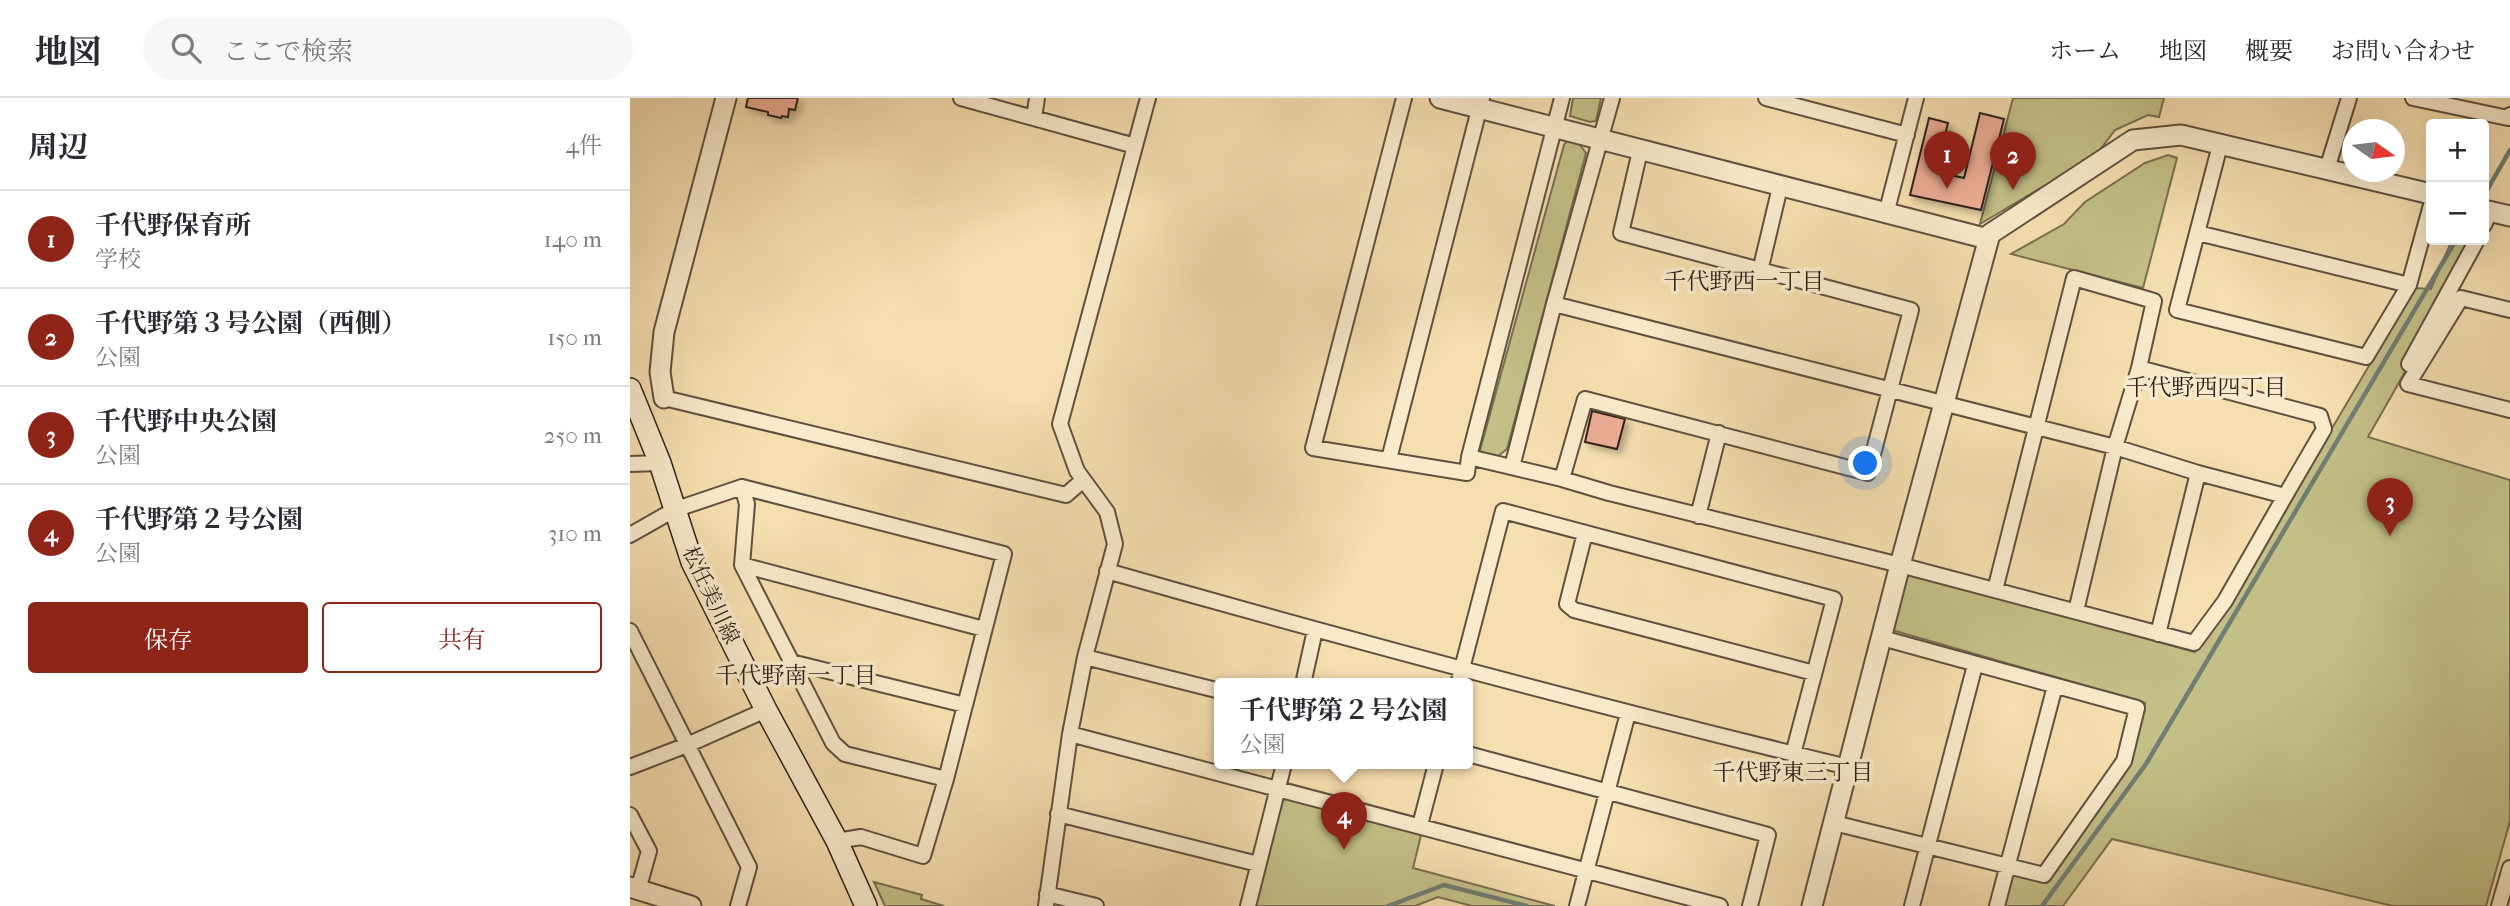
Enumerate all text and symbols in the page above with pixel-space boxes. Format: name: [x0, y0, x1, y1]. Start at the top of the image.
search box: [143, 17, 633, 80]
icon: search: [167, 29, 205, 67]
text: 地図: [35, 33, 101, 72]
text: ここで検索: [223, 36, 353, 67]
text: ホーム: [2049, 37, 2121, 65]
text: 地図: [2159, 37, 2207, 65]
text: 概要: [2245, 37, 2293, 65]
text: お問い合わせ: [2331, 37, 2475, 65]
north arrow: [2342, 119, 2405, 182]
map controls: [2426, 119, 2489, 245]
button: +: [2426, 119, 2489, 182]
text: 周辺: [28, 130, 88, 165]
pin: 1: [1924, 131, 1970, 189]
text: 4件: [565, 132, 602, 159]
pin: 2: [1990, 132, 2036, 190]
button: −: [2426, 182, 2489, 245]
text: 千代野保育所: [95, 210, 251, 241]
text: 1: [47, 226, 55, 253]
text: 140 m: [543, 226, 602, 253]
text: 学校: [95, 246, 141, 273]
district label: 千代野西一丁目: [1664, 268, 1825, 295]
text: 千代野第３号公園（西側）: [95, 308, 407, 339]
text: 2: [45, 324, 57, 351]
text: 150 m: [547, 324, 602, 351]
text: 公園: [95, 344, 141, 371]
district label: 千代野西四丁目: [2126, 374, 2287, 401]
text: 千代野中央公園: [95, 406, 277, 437]
text: 3: [46, 422, 56, 449]
text: 250 m: [544, 422, 602, 449]
text: 公園: [95, 442, 141, 469]
your location: [1848, 446, 1882, 480]
pin: 3: [2367, 478, 2413, 536]
text: 千代野第２号公園: [95, 504, 303, 535]
text: 4: [44, 520, 58, 547]
text: 310 m: [548, 520, 602, 547]
text: 公園: [95, 540, 141, 567]
street label: 松任美川線: [678, 542, 744, 648]
button: 保存: [28, 602, 308, 673]
button: 共有: [322, 602, 602, 673]
district label: 千代野南一丁目: [716, 662, 877, 689]
popup: [1214, 678, 1473, 769]
text: 千代野第２号公園: [1239, 695, 1448, 726]
text: 公園: [1239, 731, 1285, 758]
district label: 千代野東三丁目: [1713, 759, 1874, 786]
pin: 4: [1321, 792, 1367, 850]

